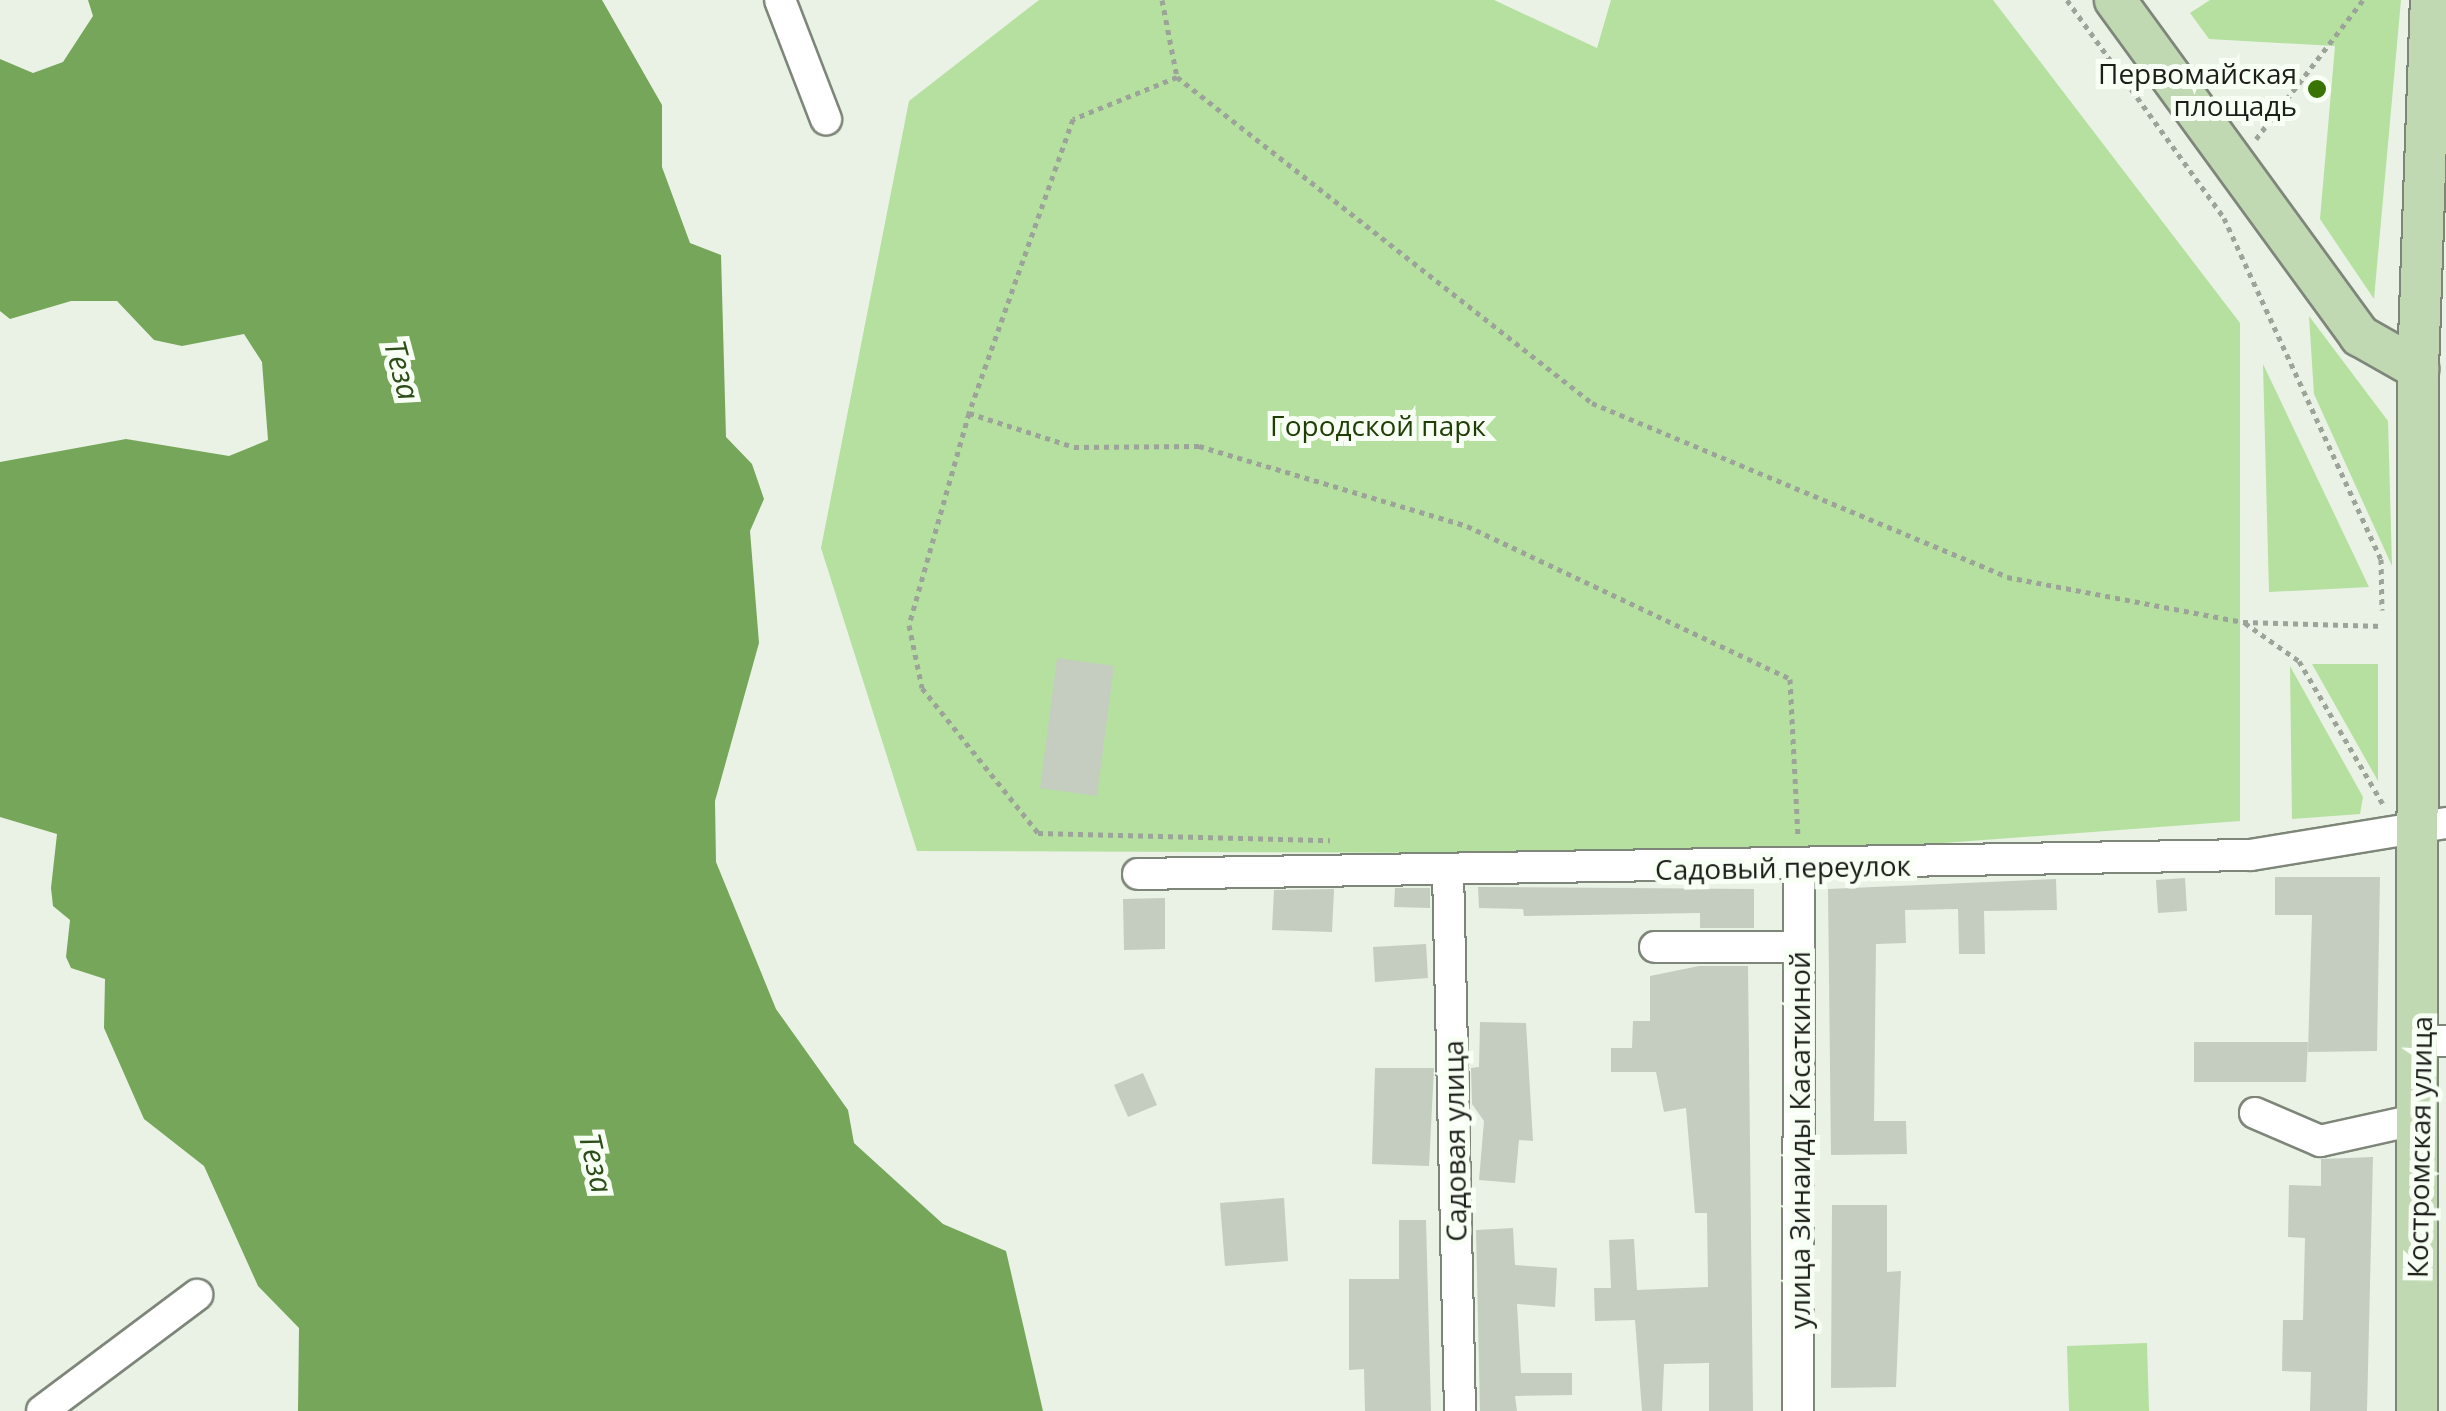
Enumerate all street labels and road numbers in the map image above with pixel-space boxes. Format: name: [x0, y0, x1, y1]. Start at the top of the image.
street label: Садовый переулок: [1655, 848, 1911, 886]
street label: улица Зинаиды Касаткиной: [1782, 951, 1816, 1329]
street label: Костромская улица: [2400, 1016, 2438, 1278]
street label: Садовая улица: [1435, 1040, 1473, 1242]

